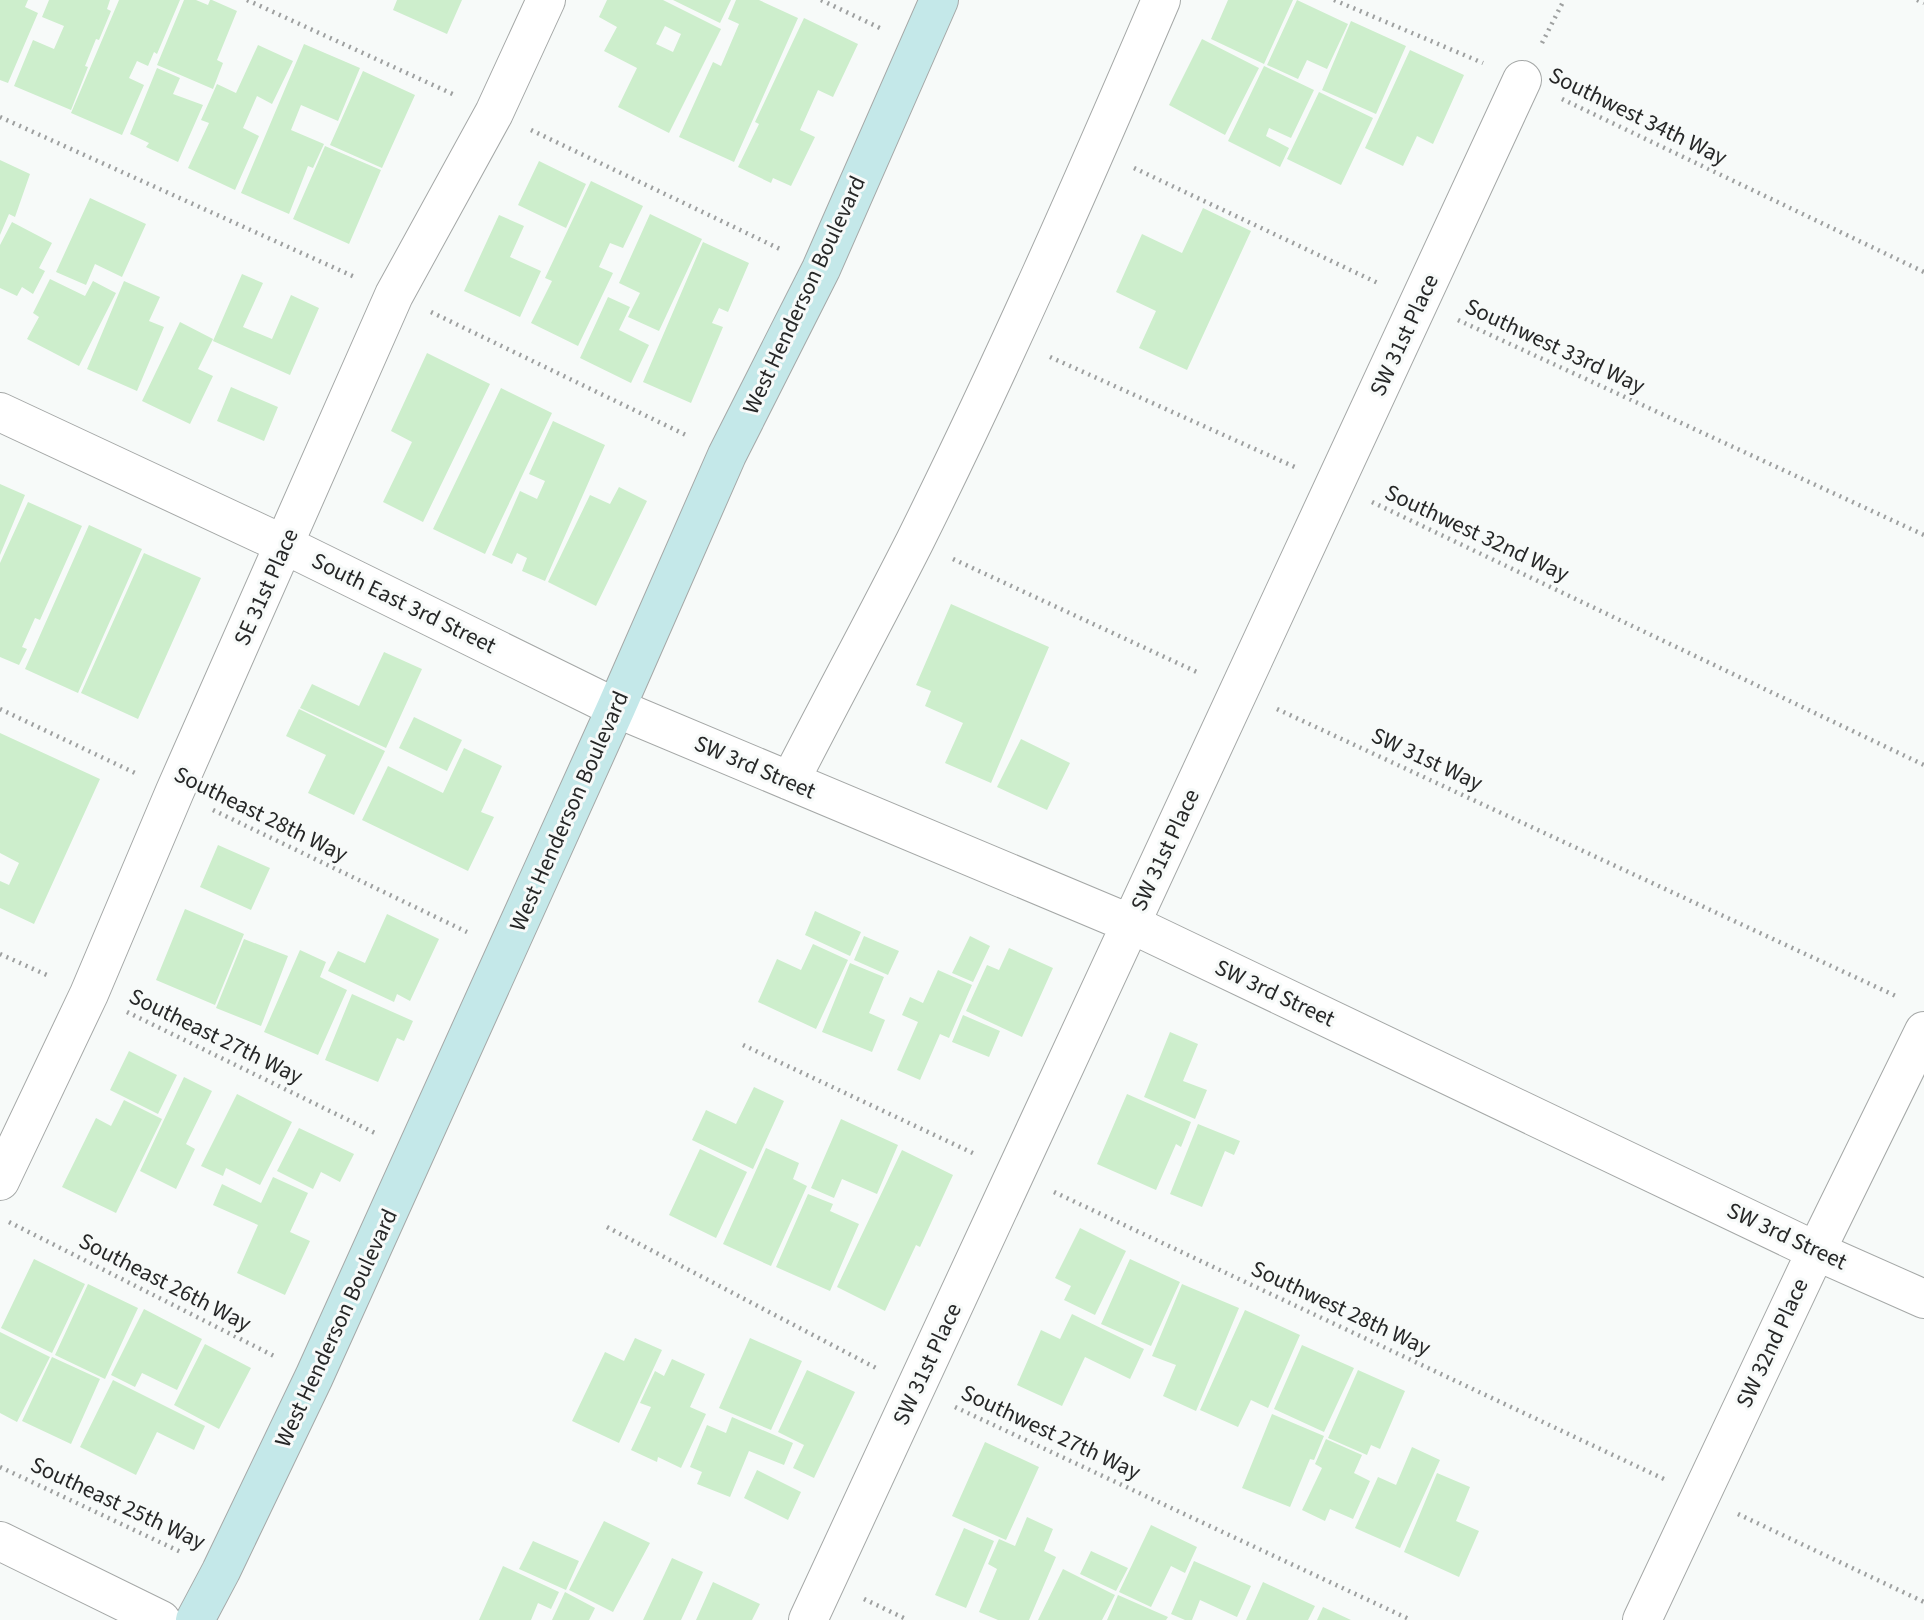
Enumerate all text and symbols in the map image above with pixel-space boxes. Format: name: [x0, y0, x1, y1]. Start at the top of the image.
street label: Southwest 34th Way: [1543, 58, 1733, 174]
street label: West Henderson Boulevard: [734, 170, 874, 420]
street label: SW 31st Place: [1361, 269, 1447, 401]
street label: Southwest 33rd Way: [1460, 290, 1651, 402]
street label: Southwest 32nd Way: [1379, 476, 1575, 590]
street label: SE 31st Place: [225, 523, 307, 651]
street label: South East 3rd Street: [306, 544, 502, 662]
street label: West Henderson Boulevard: [501, 686, 637, 936]
street label: SW 31st Way: [1366, 719, 1488, 799]
street label: SW 3rd Street: [689, 727, 821, 808]
street label: Southeast 28th Way: [169, 758, 354, 870]
street label: SW 31st Place: [1122, 784, 1208, 916]
street label: SW 3rd Street: [1210, 951, 1341, 1035]
street label: Southeast 27th Way: [124, 980, 309, 1092]
street label: SW 3rd Street: [1722, 1194, 1853, 1278]
street label: West Henderson Boulevard: [266, 1203, 406, 1453]
street label: Southeast 26th Way: [73, 1224, 257, 1340]
street label: Southwest 28th Way: [1246, 1252, 1436, 1364]
street label: SW 32nd Place: [1728, 1273, 1816, 1413]
street label: SW 31st Place: [884, 1298, 970, 1430]
street label: Southwest 27th Way: [956, 1376, 1146, 1488]
street label: Southeast 25th Way: [25, 1448, 211, 1558]

